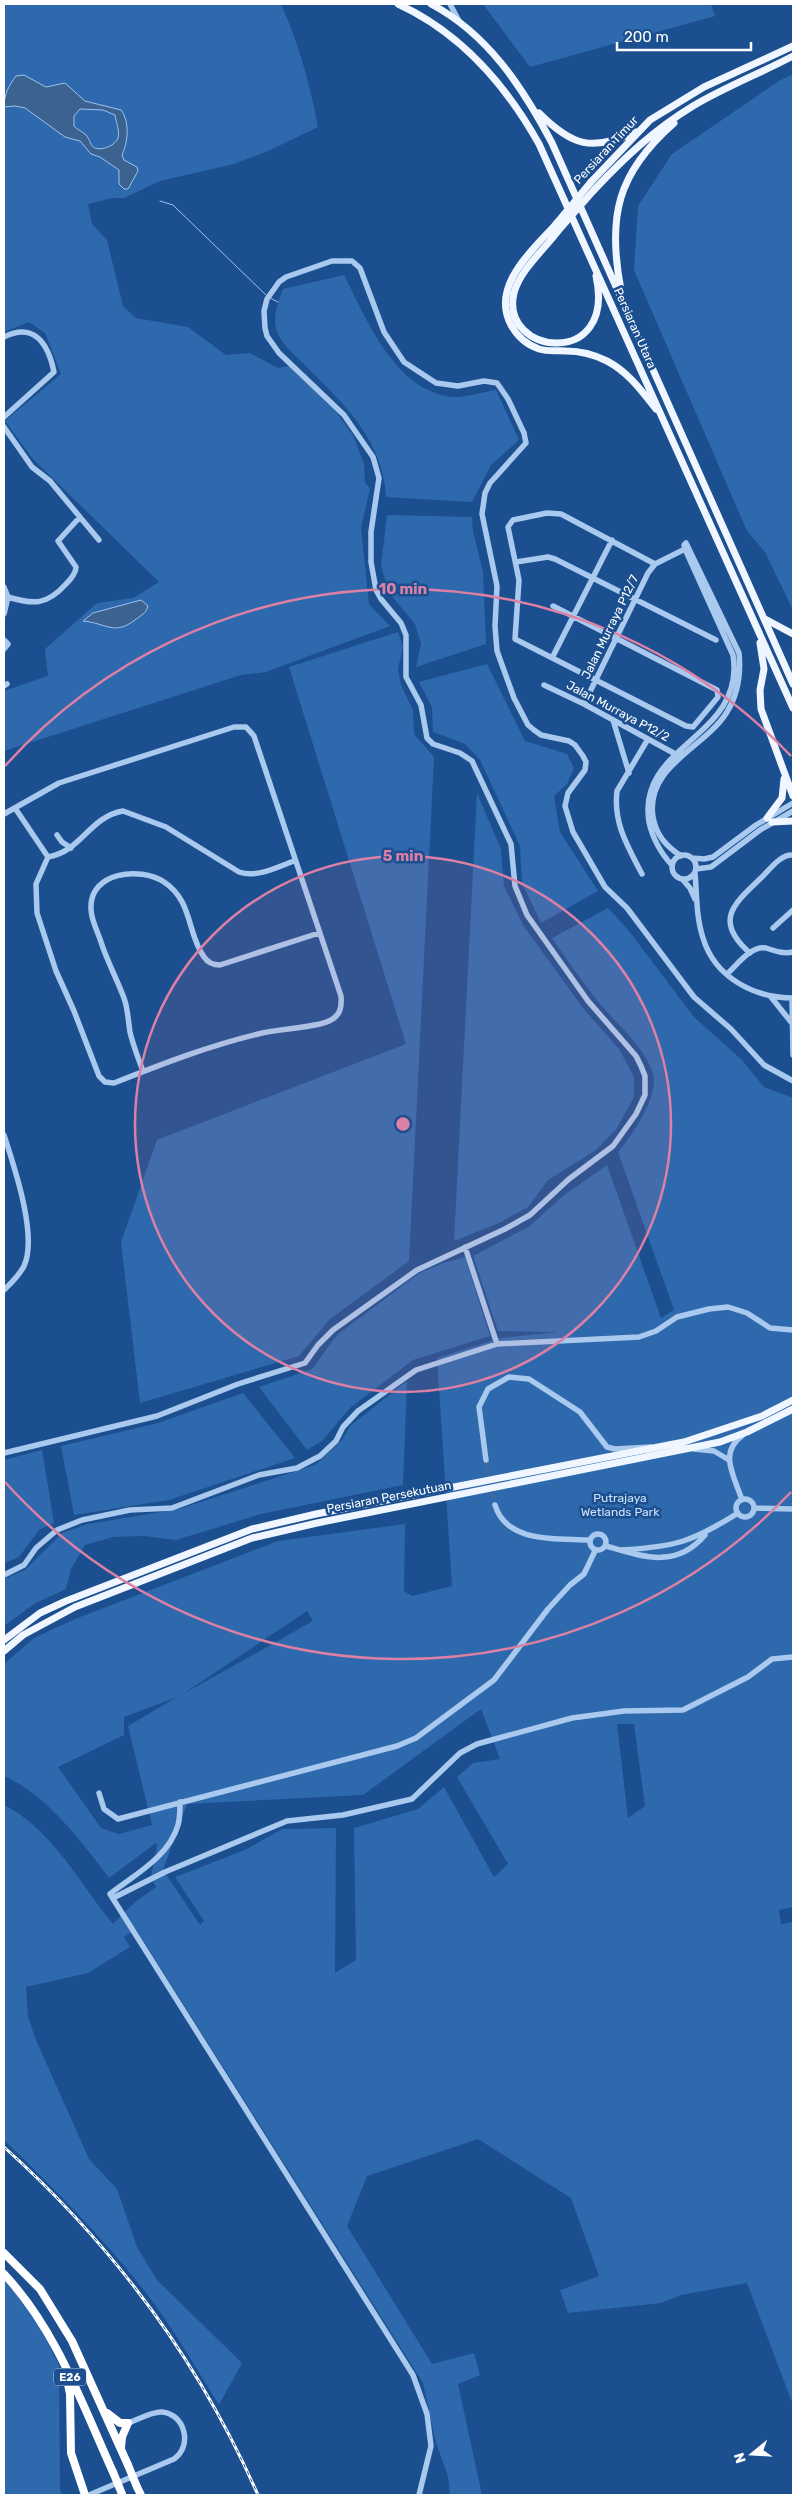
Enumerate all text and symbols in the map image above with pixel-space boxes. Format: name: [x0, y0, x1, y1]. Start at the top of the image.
scale bar: [617, 20, 751, 52]
text: 200 m: [624, 28, 669, 46]
street label: Persiaran Timur: [571, 113, 641, 187]
street label: Persiaran Utara: [611, 286, 659, 370]
street label: Jalan Murraya P12/7: [579, 573, 641, 681]
text: 10 min: [379, 580, 427, 598]
street label: Jalan Murraya P12/2: [564, 678, 672, 744]
text: 5 min: [383, 847, 423, 865]
centre of rings: [394, 1115, 412, 1133]
street label: Persiaran Persekutuan: [325, 1478, 453, 1516]
park label: Putrajaya Wetlands Park: [581, 1491, 660, 1519]
road number: E26: [54, 2368, 86, 2386]
north arrow: [727, 2429, 777, 2479]
text: N: [730, 2450, 750, 2465]

